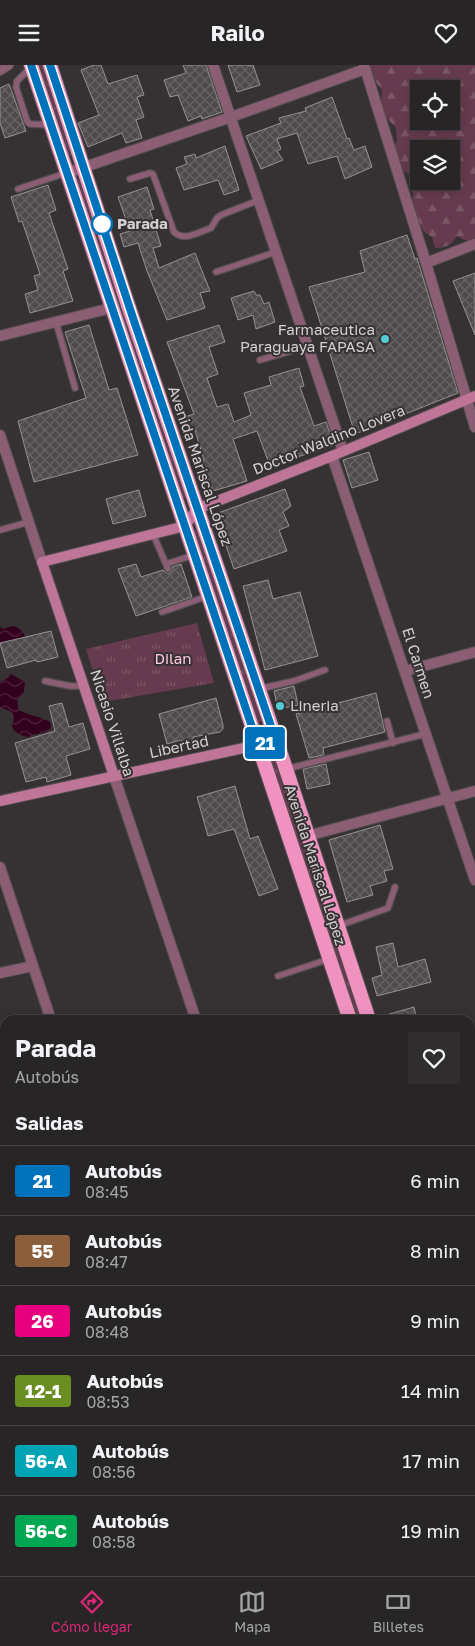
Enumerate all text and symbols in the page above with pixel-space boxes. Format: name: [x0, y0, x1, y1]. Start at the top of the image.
icon: menu: [15, 19, 43, 47]
text: Railo: [210, 19, 265, 46]
icon: heart: [432, 19, 460, 47]
map controls: [410, 80, 460, 190]
button: locate: [410, 80, 460, 130]
button: layers: [410, 140, 460, 190]
marker: Parada: [91, 213, 113, 235]
place label: Parada: [117, 214, 168, 232]
place label: Farmaceutica Paraguaya FAPASA: [240, 320, 375, 355]
marker: Farmaceutica Paraguaya FAPASA: [379, 333, 391, 345]
street label: Avenida Mariscal López: [165, 383, 237, 548]
street label: Doctor Waldino Lovera: [250, 400, 407, 478]
street label: El Carmen: [399, 625, 439, 700]
park label: Dilan: [154, 649, 192, 667]
street label: Nicasio Villalba: [87, 667, 139, 778]
place label: Lineria: [290, 696, 339, 714]
marker: Lineria: [274, 700, 286, 712]
line badge: 21: [242, 727, 288, 759]
street label: Libertad: [147, 731, 210, 761]
text: 21: [255, 732, 275, 754]
street label: Avenida Mariscal López: [281, 782, 351, 948]
button: heart: [408, 1032, 460, 1084]
text: Parada: [15, 1033, 96, 1062]
text: Autobús: [15, 1067, 79, 1087]
text: Salidas: [15, 1111, 84, 1134]
text: Autobús: [85, 1159, 162, 1182]
text: 6 min: [410, 1169, 460, 1192]
text: 21: [32, 1170, 53, 1192]
text: 08:45: [85, 1182, 129, 1202]
text: Autobús: [85, 1229, 162, 1252]
text: 8 min: [410, 1239, 460, 1262]
text: 55: [32, 1240, 53, 1262]
text: 08:47: [85, 1252, 128, 1272]
text: Autobús: [85, 1299, 162, 1322]
text: 9 min: [410, 1309, 460, 1332]
text: 26: [31, 1310, 54, 1332]
text: 08:48: [85, 1322, 129, 1342]
text: Autobús: [86, 1369, 164, 1392]
text: 14 min: [401, 1379, 460, 1402]
text: 12-1: [25, 1380, 61, 1402]
text: 08:53: [86, 1392, 130, 1412]
text: Autobús: [92, 1439, 169, 1462]
text: 17 min: [402, 1449, 460, 1472]
text: 56-A: [25, 1450, 67, 1472]
text: 08:56: [92, 1462, 135, 1482]
text: Autobús: [92, 1509, 169, 1532]
text: 19 min: [401, 1519, 460, 1542]
text: 56-C: [25, 1520, 67, 1542]
text: 08:58: [92, 1532, 136, 1552]
tab: Cómo llegar: [51, 1588, 132, 1635]
tab: Mapa: [234, 1588, 271, 1635]
tab: Billetes: [373, 1588, 424, 1635]

